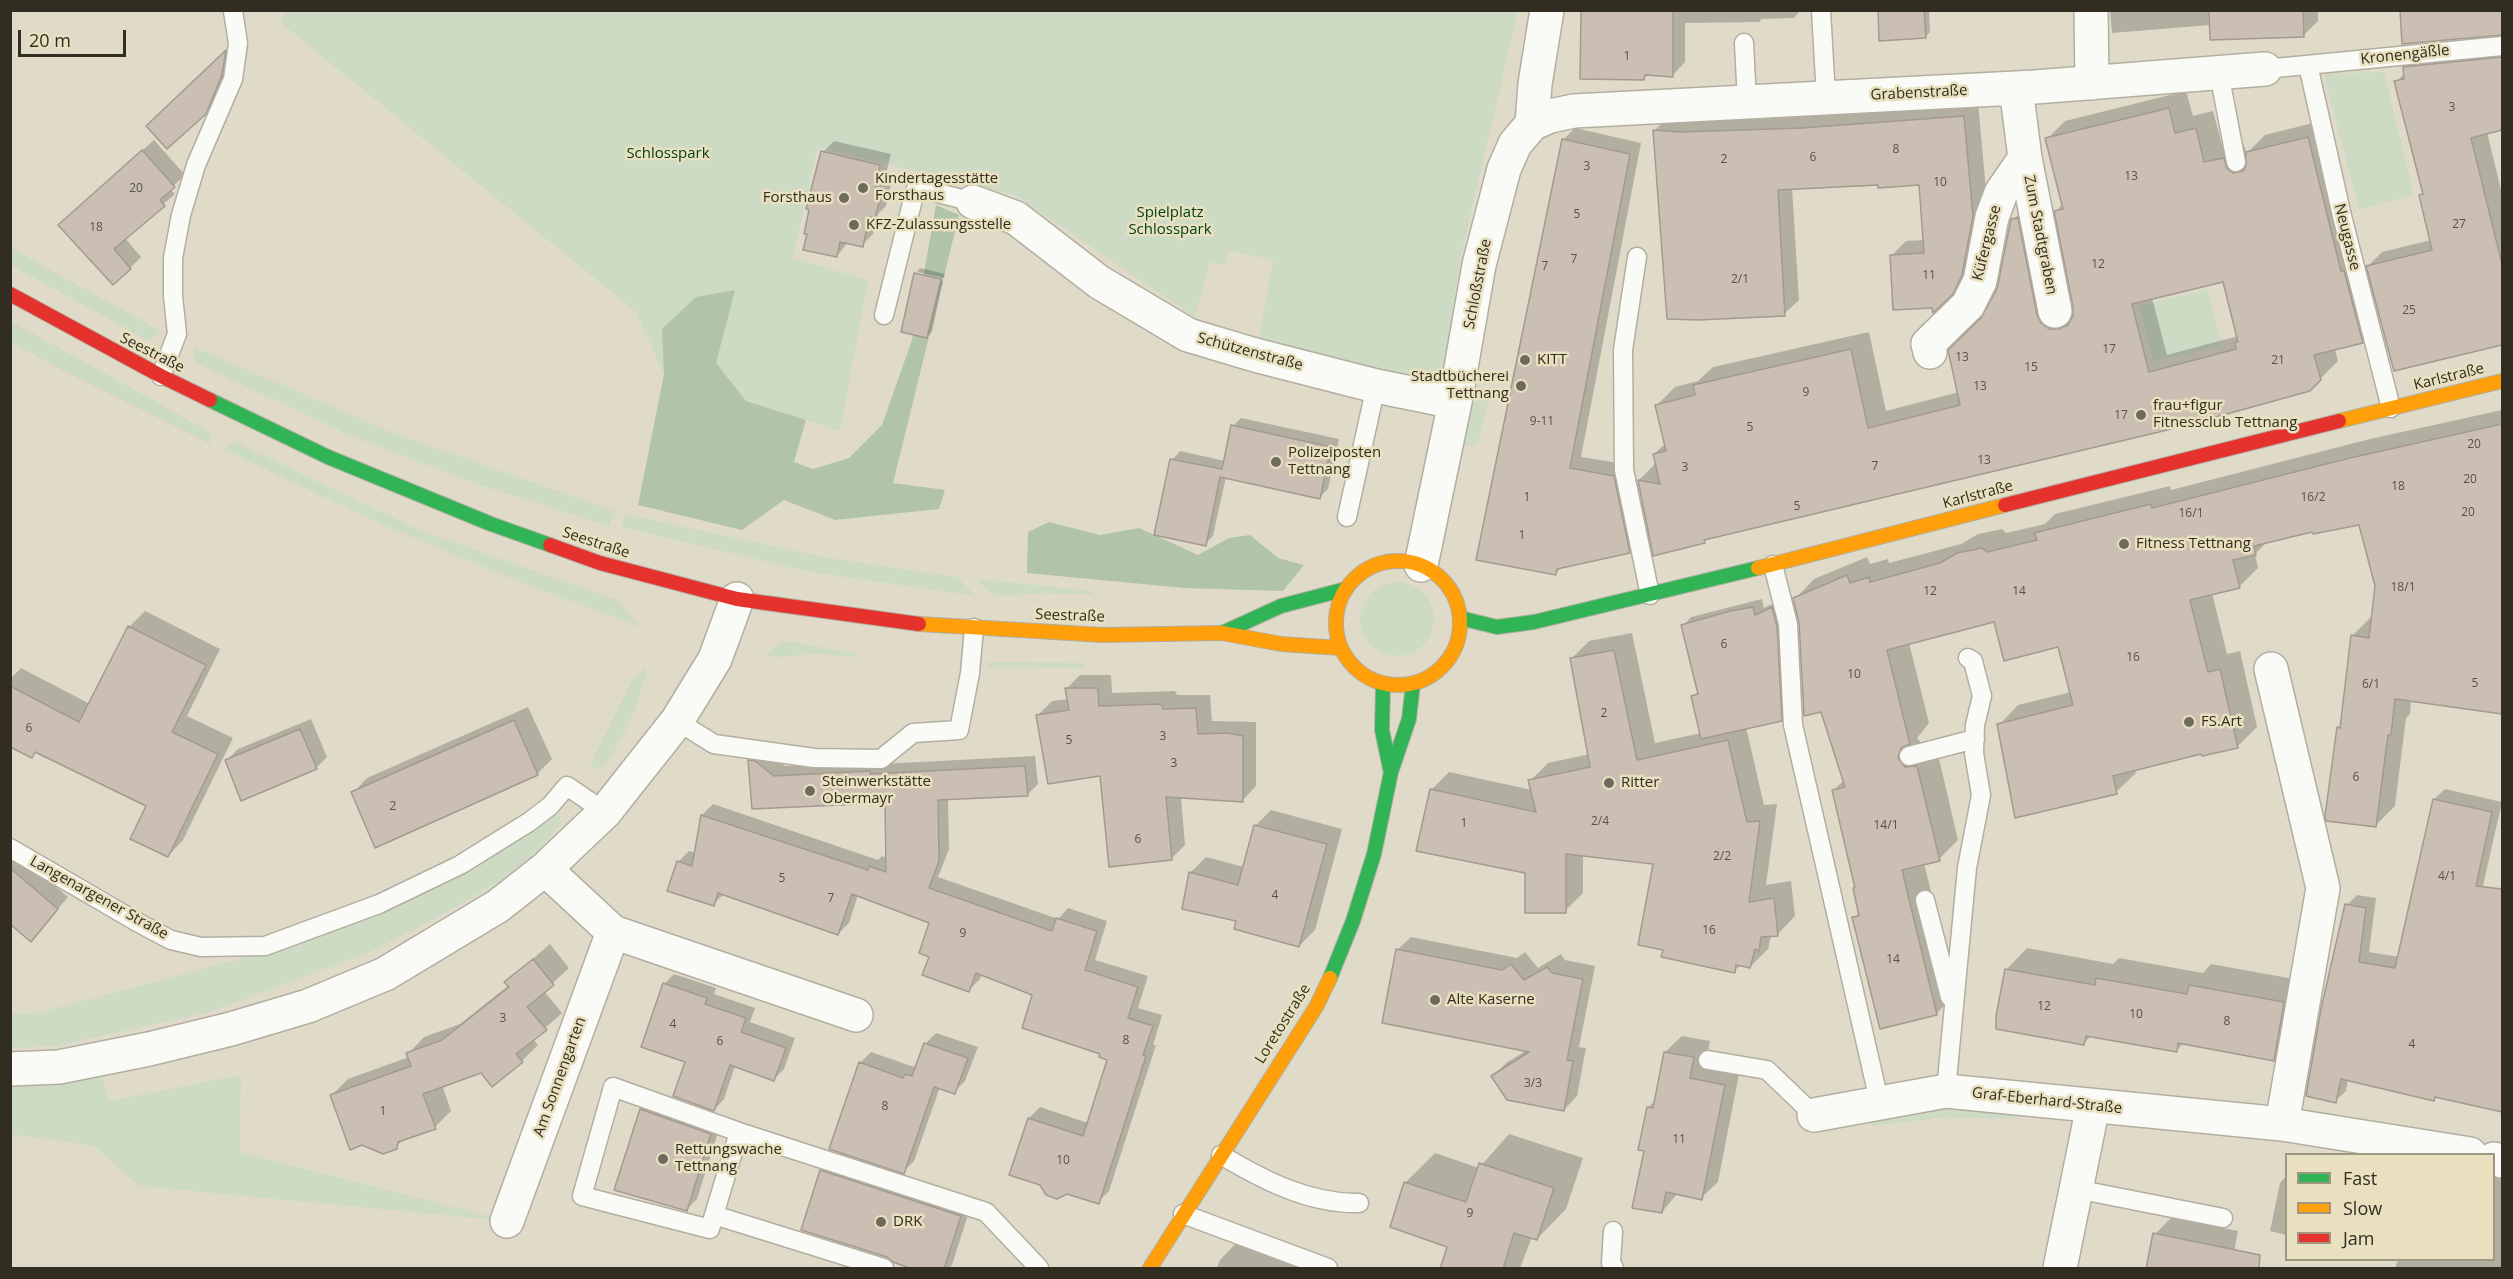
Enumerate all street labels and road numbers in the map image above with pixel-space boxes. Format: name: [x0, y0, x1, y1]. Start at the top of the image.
street label: Kronengäßle: [2360, 41, 2450, 69]
street label: Grabenstraße: [1870, 81, 1968, 105]
street label: Zum Stadtgraben: [2020, 174, 2060, 296]
street label: Neugasse: [2330, 202, 2364, 272]
street label: Küfergasse: [1969, 203, 2005, 283]
street label: Schloßstraße: [1460, 237, 1496, 331]
street label: Seestraße: [117, 329, 187, 377]
street label: Schützenstraße: [1195, 329, 1305, 375]
street label: Karlstraße: [2412, 360, 2486, 394]
street label: Karlstraße: [1941, 477, 2015, 513]
street label: Seestraße: [560, 524, 632, 562]
street label: Seestraße: [1035, 606, 1105, 626]
street label: Langenargener Straße: [27, 852, 171, 944]
street label: Loretostraße: [1251, 981, 1315, 1067]
street label: Am Sonnengarten: [530, 1015, 590, 1139]
street label: Graf-Eberhard-Straße: [1971, 1084, 2123, 1118]

